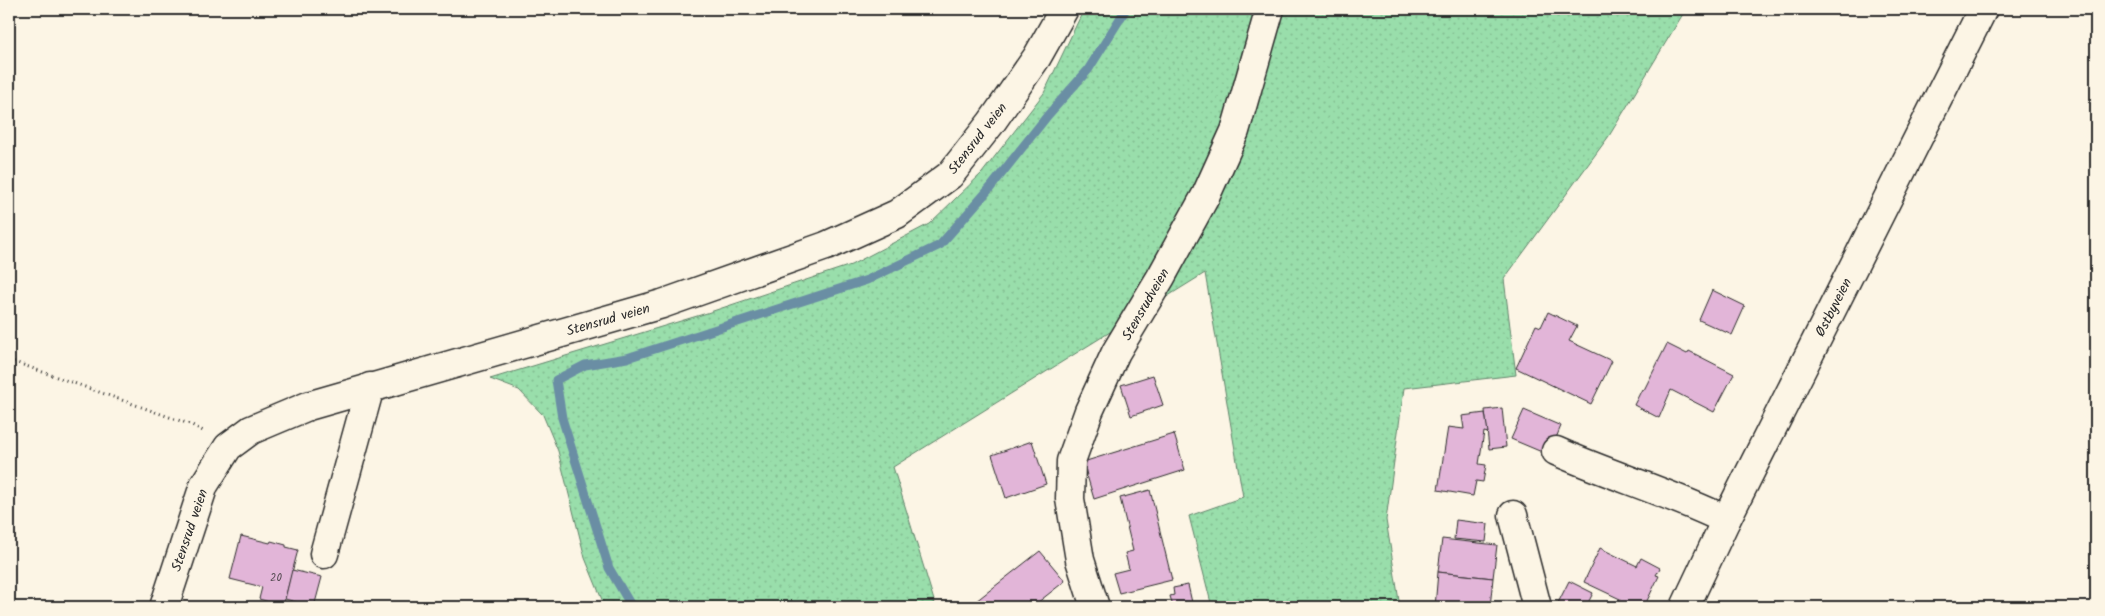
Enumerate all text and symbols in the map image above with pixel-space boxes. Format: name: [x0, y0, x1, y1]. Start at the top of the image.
street label: Stensrud veien: [943, 98, 1013, 179]
street label: Stensrudveien: [1116, 264, 1175, 345]
street label: Østbyveien: [1810, 274, 1858, 341]
street label: Stensrud veien: [564, 298, 653, 342]
street label: Stensrud veien: [166, 486, 214, 574]
house number: 20: [270, 569, 282, 587]

